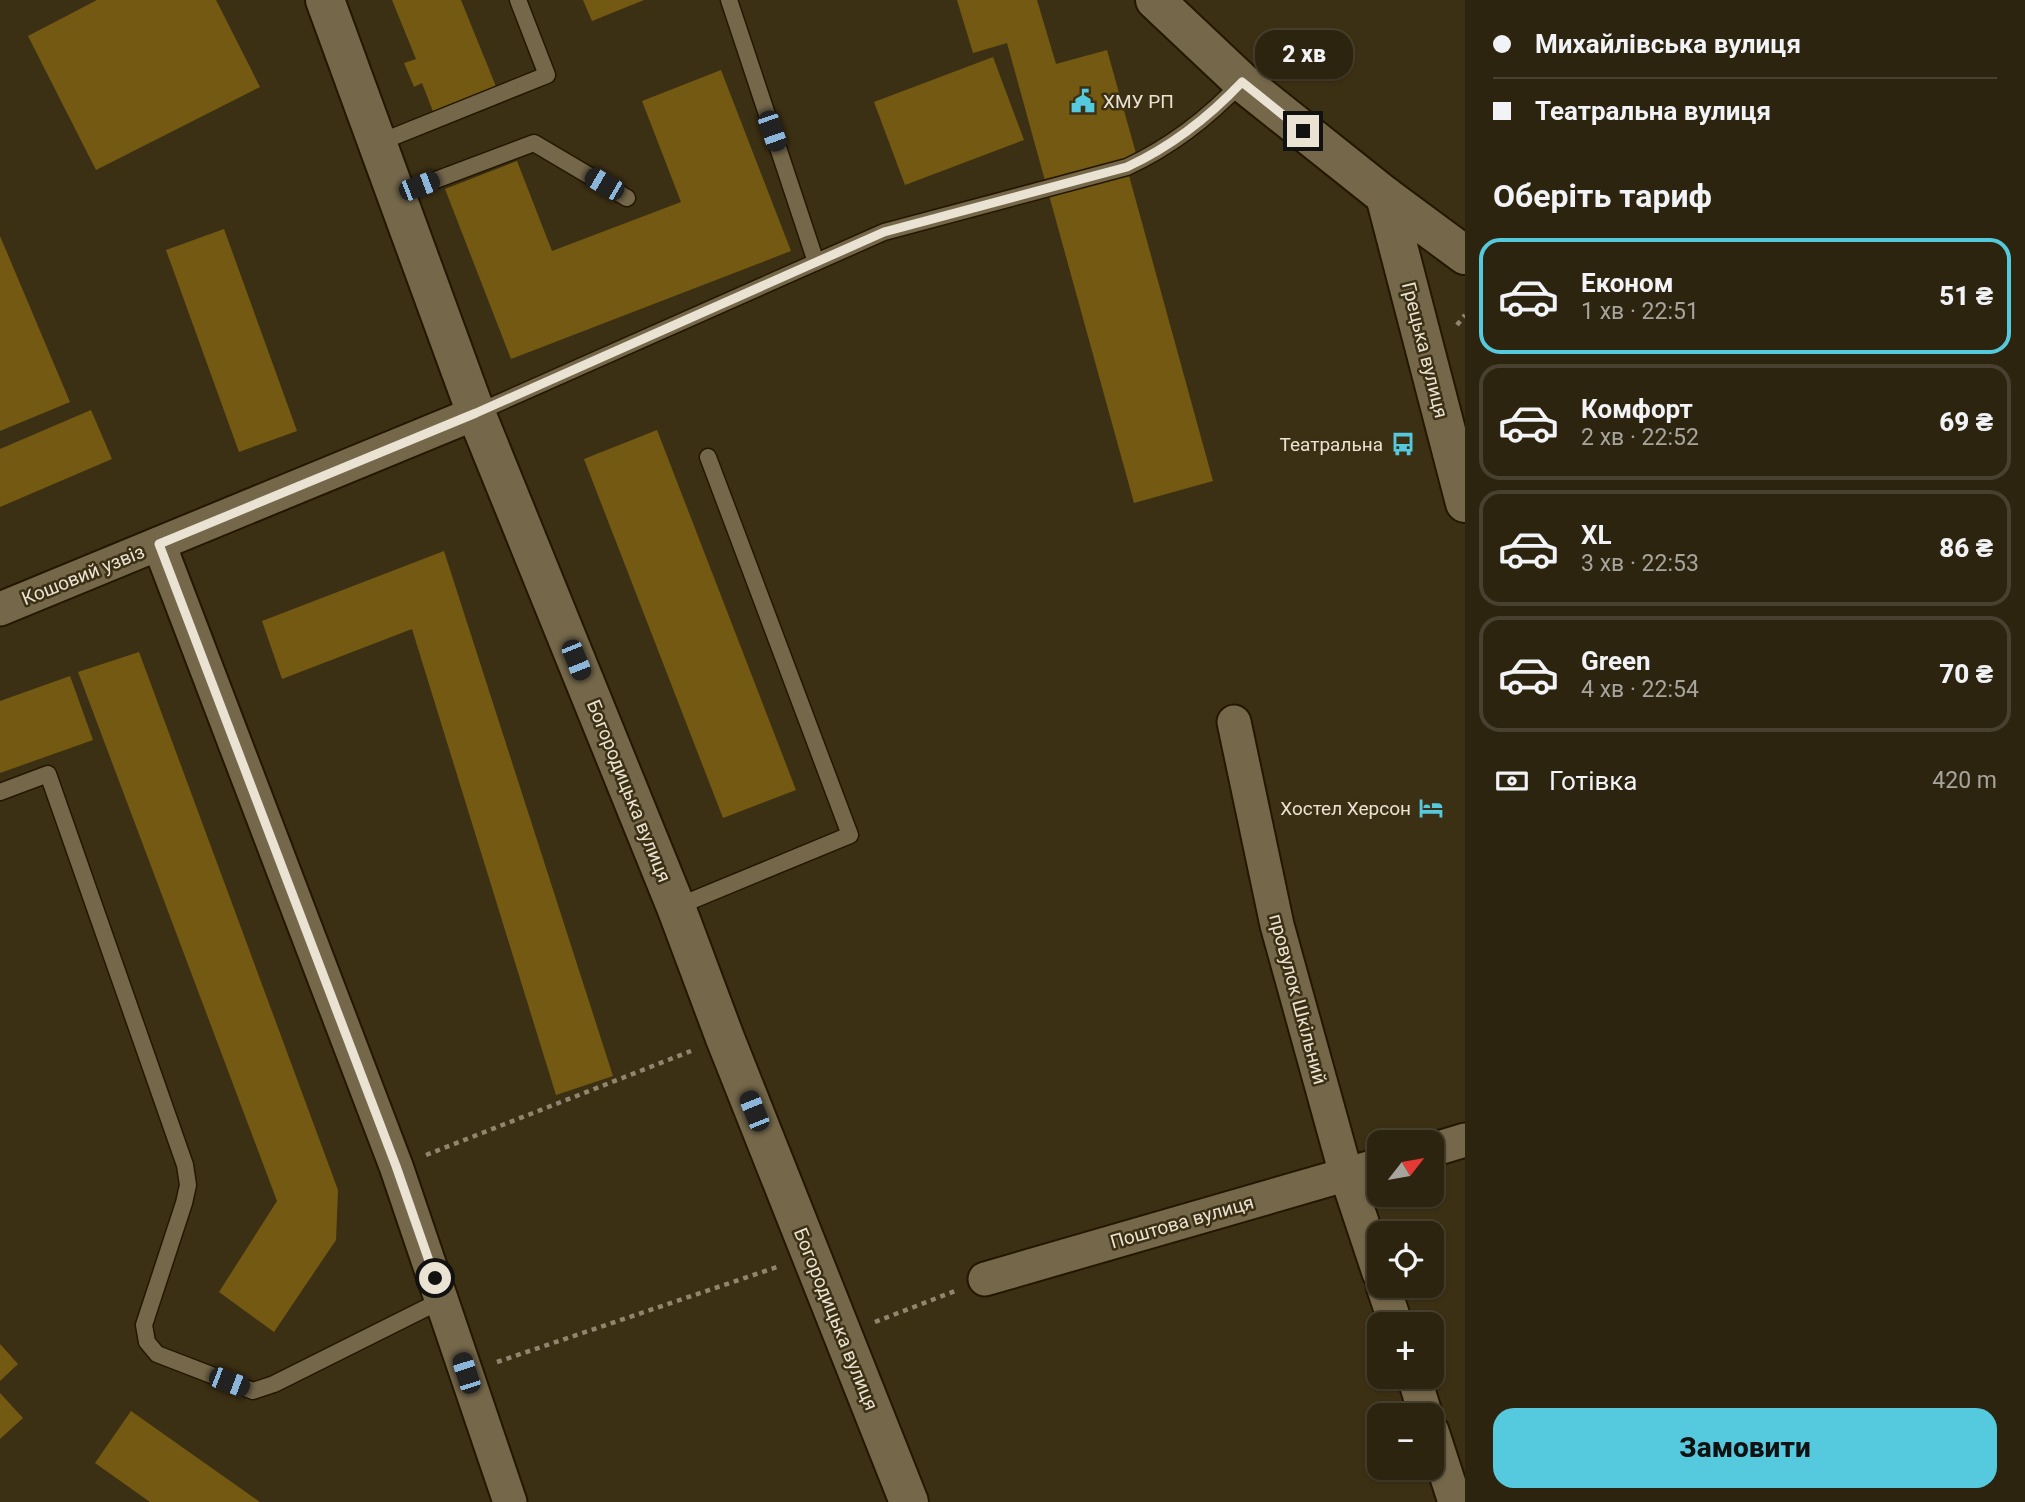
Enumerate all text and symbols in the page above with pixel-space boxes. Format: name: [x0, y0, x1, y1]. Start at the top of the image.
text: Михайлівська вулиця: [1535, 29, 1801, 59]
callout: 2 хв: [1254, 30, 1352, 78]
text: 2 хв: [1282, 41, 1326, 68]
public building icon: ХМУ РП: [1069, 87, 1097, 115]
place label: ХМУ РП: [1103, 90, 1174, 113]
text: Театральна вулиця: [1535, 96, 1771, 126]
car: [756, 108, 789, 154]
route end: [1287, 115, 1319, 147]
car: [581, 164, 628, 204]
car: [396, 169, 443, 203]
text: Оберіть тариф: [1493, 177, 1712, 215]
icon: car: [1497, 265, 1560, 328]
text: Економ: [1581, 268, 1673, 298]
street label: Грецька вулиця: [1397, 280, 1453, 420]
text: 51 ₴: [1939, 281, 1993, 311]
text: 1 хв · 22:51: [1581, 298, 1699, 325]
icon: car: [1497, 391, 1560, 454]
text: Комфорт: [1581, 394, 1693, 424]
text: 69 ₴: [1939, 407, 1993, 437]
text: 2 хв · 22:52: [1581, 424, 1699, 451]
bus stop icon: Театральна: [1389, 430, 1417, 458]
place label: Театральна: [1280, 433, 1383, 456]
icon: car: [1497, 517, 1560, 580]
text: XL: [1581, 520, 1612, 550]
text: 86 ₴: [1939, 533, 1993, 563]
street label: Кошовий узвіз: [18, 540, 148, 610]
text: 3 хв · 22:53: [1581, 550, 1699, 577]
car: [559, 637, 594, 683]
icon: car: [1497, 643, 1560, 706]
text: Green: [1581, 646, 1651, 676]
text: 70 ₴: [1939, 659, 1993, 689]
text: 4 хв · 22:54: [1581, 676, 1699, 703]
street label: Богородицька вулиця: [582, 696, 676, 886]
icon: cash: [1493, 762, 1531, 800]
text: Готівка: [1549, 766, 1638, 796]
text: 420 m: [1932, 767, 1997, 794]
hotel icon: Хостел Херсон: [1417, 794, 1445, 822]
place label: Хостел Херсон: [1280, 797, 1411, 820]
street label: провулок Шкільний: [1264, 911, 1332, 1087]
car: [737, 1088, 772, 1134]
north arrow: [1367, 1130, 1444, 1208]
map controls: [1367, 1130, 1444, 1480]
street label: Поштова вулиця: [1108, 1190, 1256, 1254]
button: locate: [1367, 1221, 1444, 1298]
street label: Богородицька вулиця: [789, 1224, 883, 1414]
route start: [419, 1262, 451, 1294]
button: +: [1367, 1312, 1444, 1389]
car: [450, 1350, 483, 1396]
car: [206, 1365, 253, 1399]
button: −: [1367, 1403, 1444, 1480]
button: Замовити: [1493, 1408, 1997, 1488]

